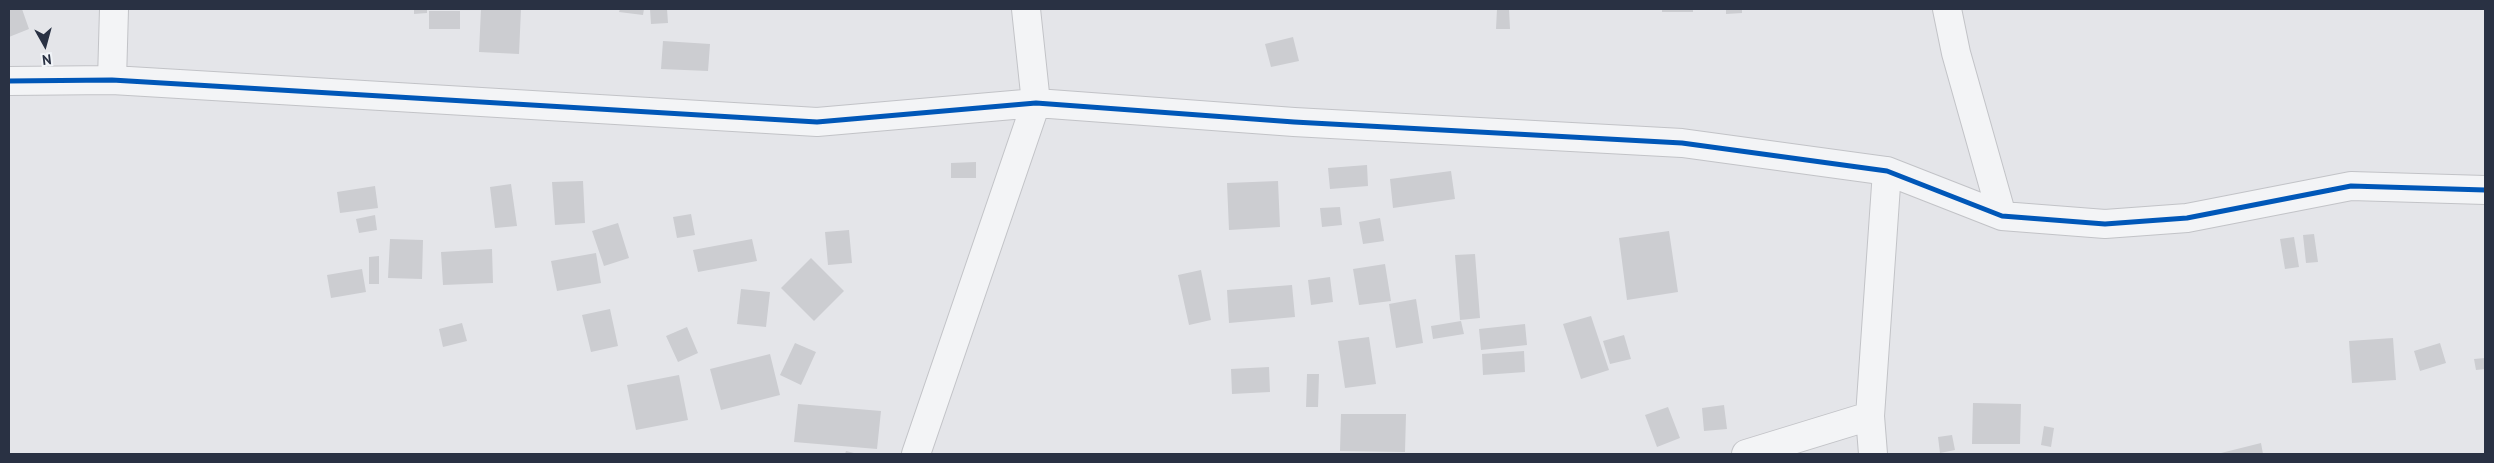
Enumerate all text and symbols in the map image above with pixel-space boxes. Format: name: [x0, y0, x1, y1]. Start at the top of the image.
north arrow: [20, 20, 70, 70]
text: N: [41, 50, 52, 69]

